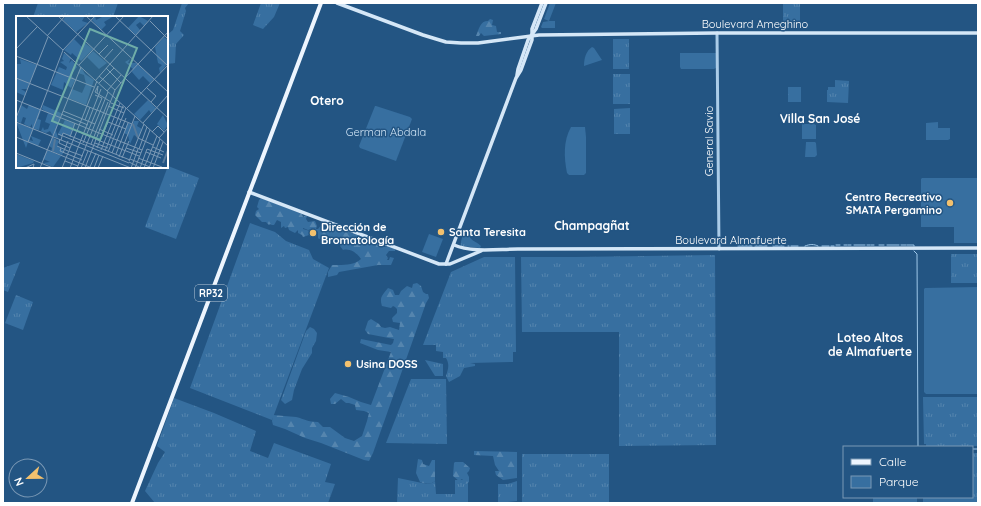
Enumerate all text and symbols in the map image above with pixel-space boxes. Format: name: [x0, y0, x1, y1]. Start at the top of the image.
inset map: [16, 16, 168, 168]
street label: Boulevard Ameghino: [702, 17, 809, 31]
district label: Otero: [310, 93, 344, 108]
street label: General Savio: [702, 106, 716, 176]
district label: Villa San José: [780, 111, 860, 126]
park label: German Abdala: [346, 125, 426, 139]
place label: Centro Recreativo SMATA Pergamino: [845, 190, 942, 217]
marker: Centro Recreativo SMATA Pergamino: [945, 198, 955, 208]
district label: Champagñat: [554, 218, 630, 233]
place label: Dirección de Bromatología: [321, 220, 394, 247]
place label: Santa Teresita: [449, 225, 526, 239]
marker: Santa Teresita: [436, 227, 446, 237]
marker: Dirección de Bromatología: [308, 228, 318, 238]
street label: Boulevard Almafuerte: [675, 233, 787, 247]
road number: RP32: [195, 285, 227, 301]
district label: Loteo Altos de Almafuerte: [828, 330, 912, 359]
place label: Usina DOSS: [356, 357, 418, 371]
marker: Usina DOSS: [343, 359, 353, 369]
legend: [843, 446, 973, 498]
text: Calle: [879, 454, 907, 469]
north arrow: [8, 458, 48, 498]
text: Parque: [879, 474, 919, 489]
text: N: [11, 475, 27, 488]

